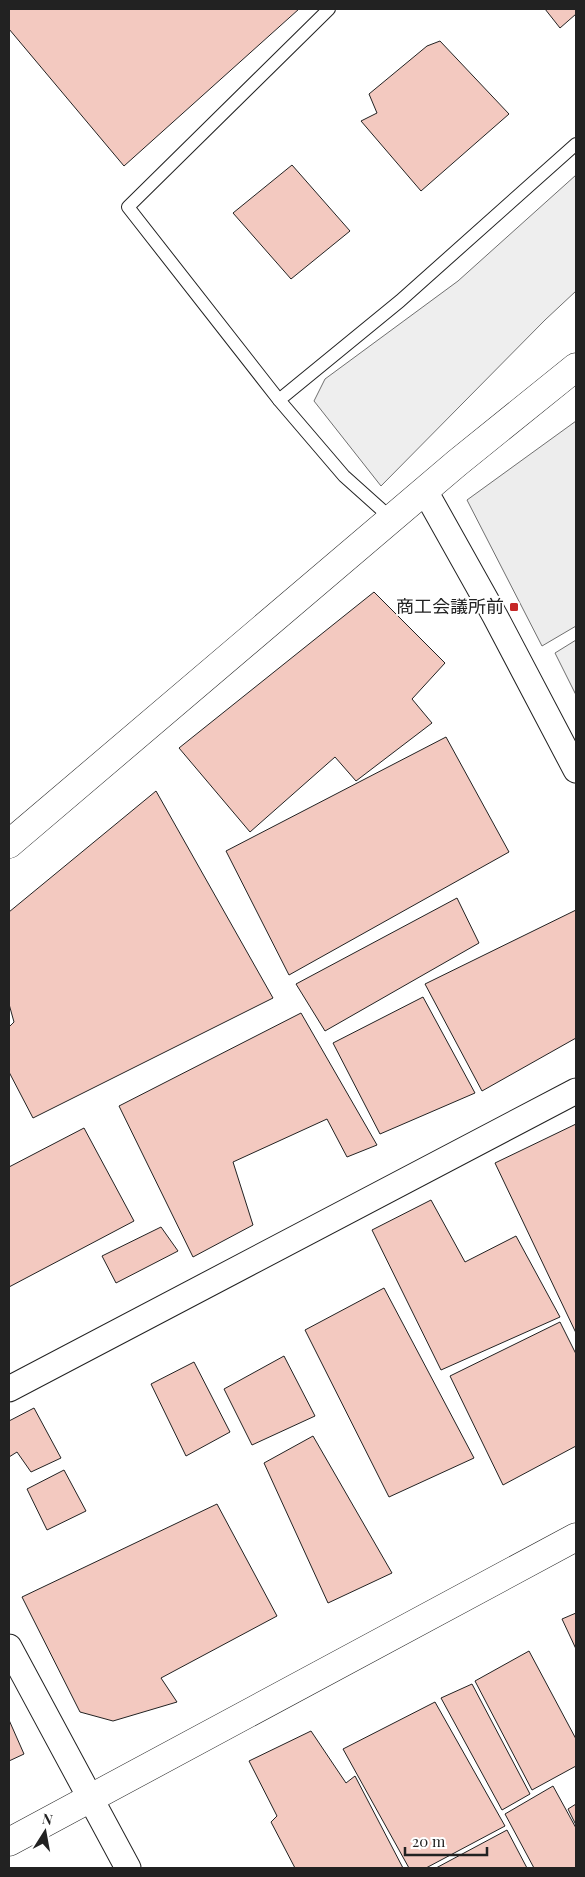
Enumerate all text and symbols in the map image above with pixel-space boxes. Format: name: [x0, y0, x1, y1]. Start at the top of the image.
place label: 商工会議所前: [396, 594, 504, 618]
marker: 商工会議所前: [508, 601, 520, 613]
north arrow: [20, 1807, 70, 1857]
text: N: [41, 1808, 54, 1829]
scale bar: [405, 1824, 488, 1856]
text: 20 m: [412, 1831, 446, 1851]

